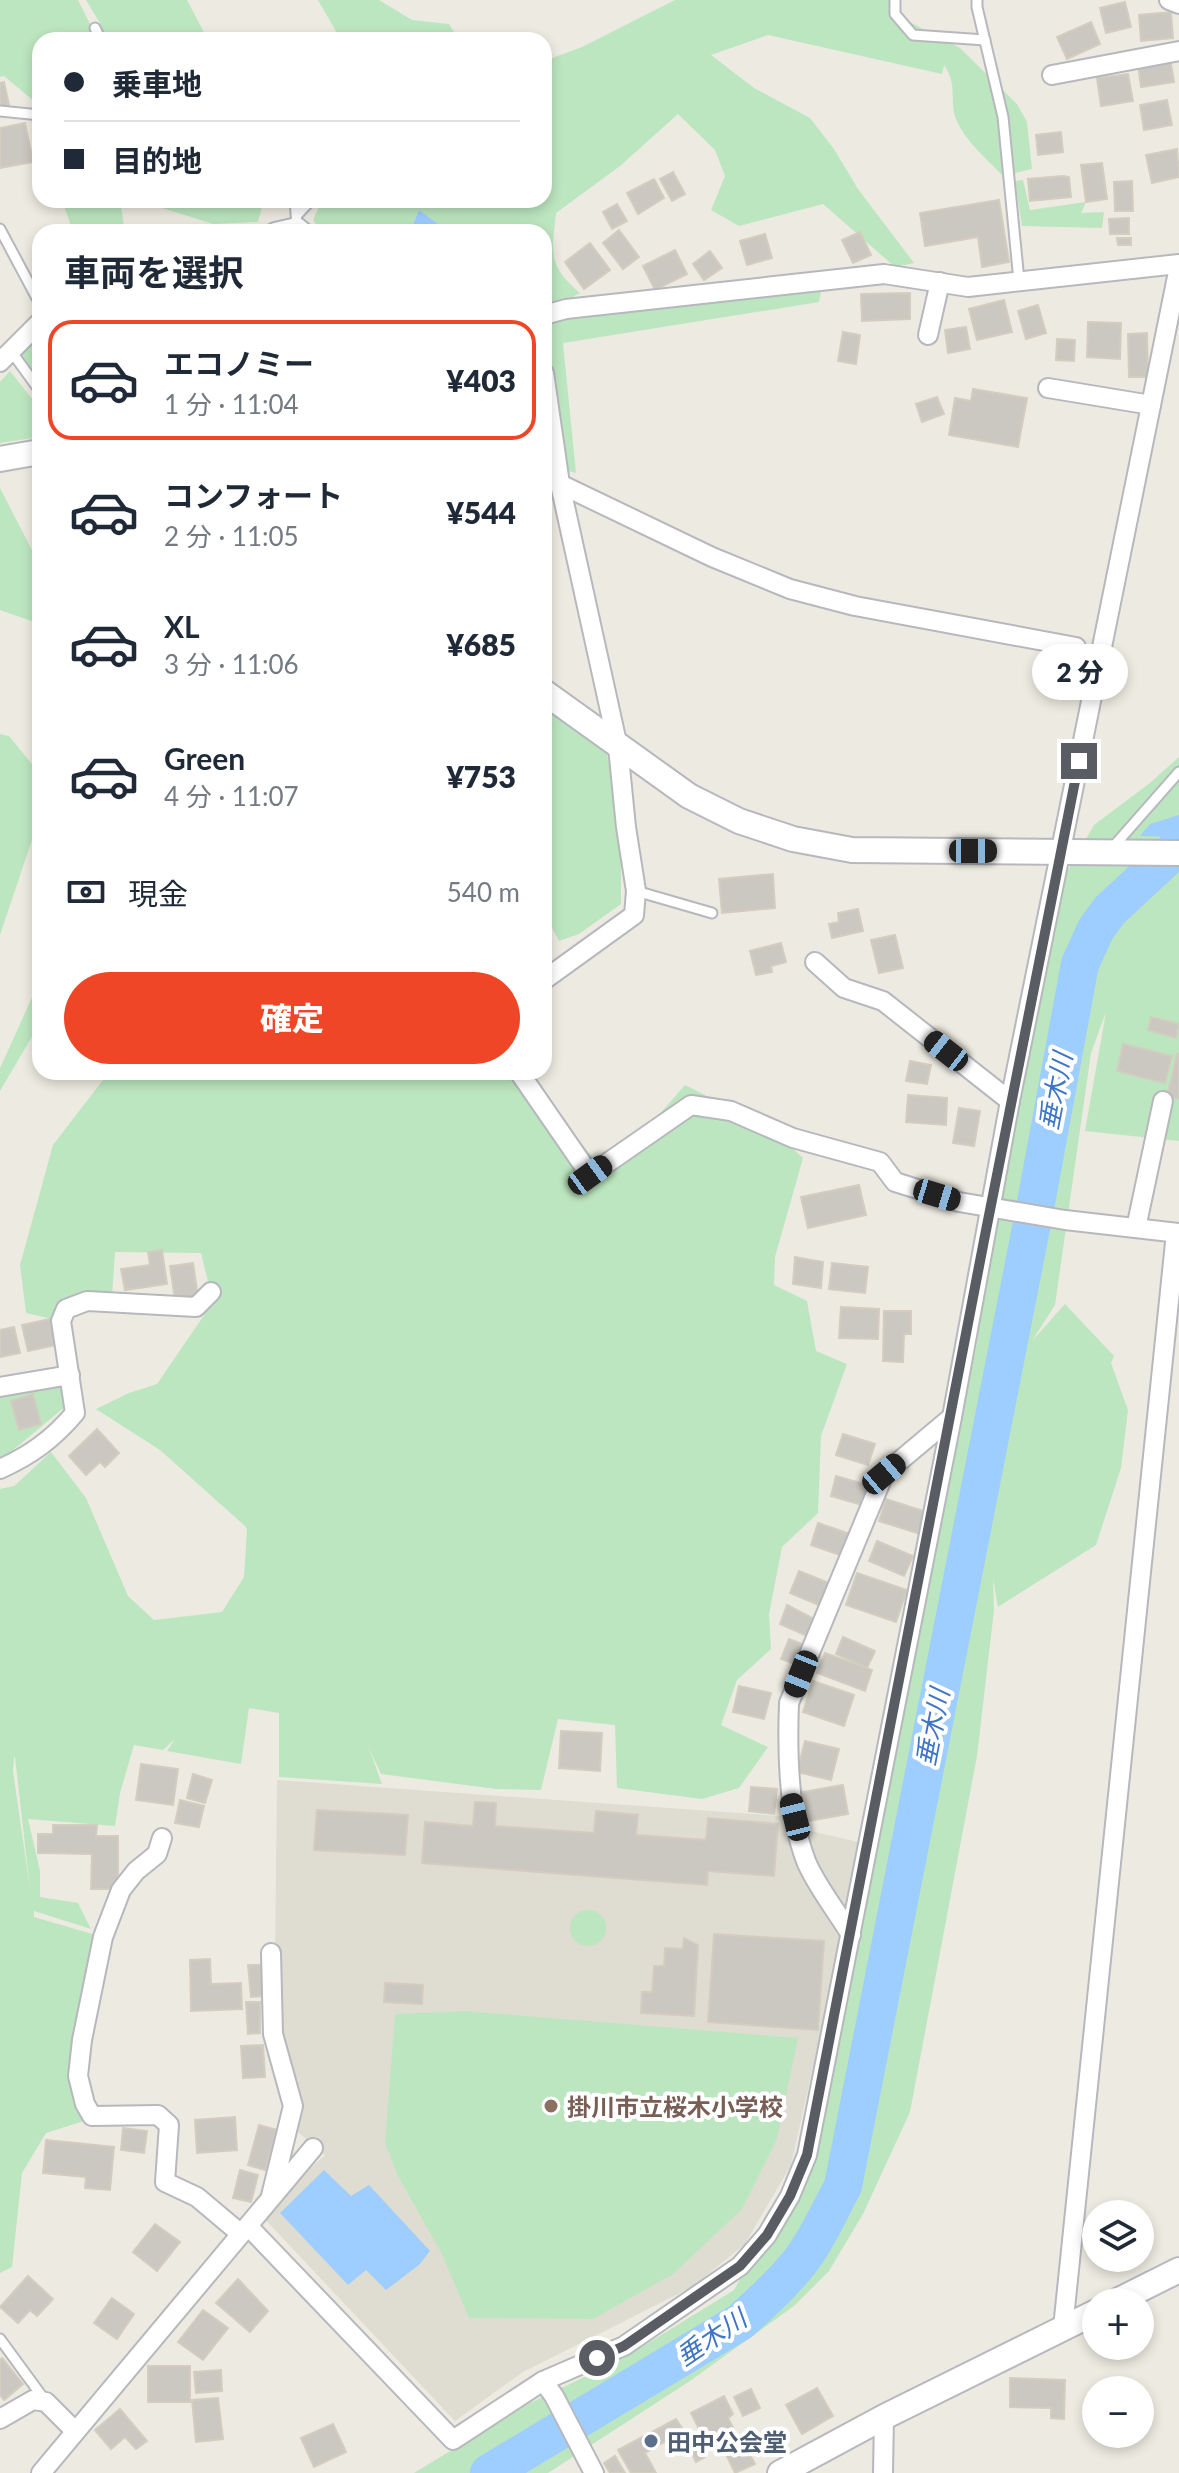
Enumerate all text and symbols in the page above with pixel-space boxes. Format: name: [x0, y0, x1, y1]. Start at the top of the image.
text: 乗車地: [112, 65, 202, 101]
text: 目的地: [112, 142, 202, 178]
text: 車両を選択: [64, 250, 244, 294]
icon: car: [68, 344, 140, 416]
text: エコノミー: [164, 345, 314, 381]
text: ¥403: [446, 362, 516, 398]
text: 1 分 · 11:04: [164, 388, 299, 420]
icon: car: [68, 476, 140, 548]
text: コンフォート: [164, 477, 343, 513]
text: ¥544: [446, 494, 516, 530]
text: 2 分 · 11:05: [164, 520, 299, 552]
icon: car: [68, 608, 140, 680]
text: XL: [164, 608, 200, 644]
text: ¥685: [446, 626, 516, 662]
callout: 2 分: [1031, 645, 1127, 701]
text: 3 分 · 11:06: [164, 648, 299, 680]
text: 2 分: [1056, 656, 1104, 688]
icon: car: [68, 740, 140, 812]
text: Green: [164, 740, 245, 776]
route end: [1061, 743, 1097, 779]
text: ¥753: [446, 758, 516, 794]
text: 4 分 · 11:07: [164, 780, 299, 812]
car: [949, 839, 997, 863]
icon: cash: [64, 870, 108, 914]
text: 現金: [128, 875, 188, 911]
text: 540 m: [447, 876, 520, 908]
button: 確定: [64, 972, 520, 1064]
car: [920, 1027, 972, 1075]
water label: 垂木川: [1032, 1047, 1079, 1132]
car: [564, 1151, 616, 1199]
car: [911, 1177, 963, 1213]
car: [858, 1449, 910, 1499]
car: [781, 1647, 821, 1701]
water label: 垂木川: [909, 1683, 956, 1768]
car: [778, 1791, 812, 1843]
place label: 掛川市立桜木小学校: [567, 2092, 783, 2121]
marker: 掛川市立桜木小学校: [542, 2097, 560, 2115]
map controls: [1082, 2200, 1154, 2448]
button: layers: [1082, 2200, 1154, 2272]
button: +: [1082, 2288, 1154, 2360]
water label: 垂木川: [670, 2300, 755, 2372]
route start: [579, 2340, 615, 2376]
button: −: [1082, 2376, 1154, 2448]
place label: 田中公会堂: [667, 2427, 787, 2456]
marker: 田中公会堂: [642, 2432, 660, 2450]

